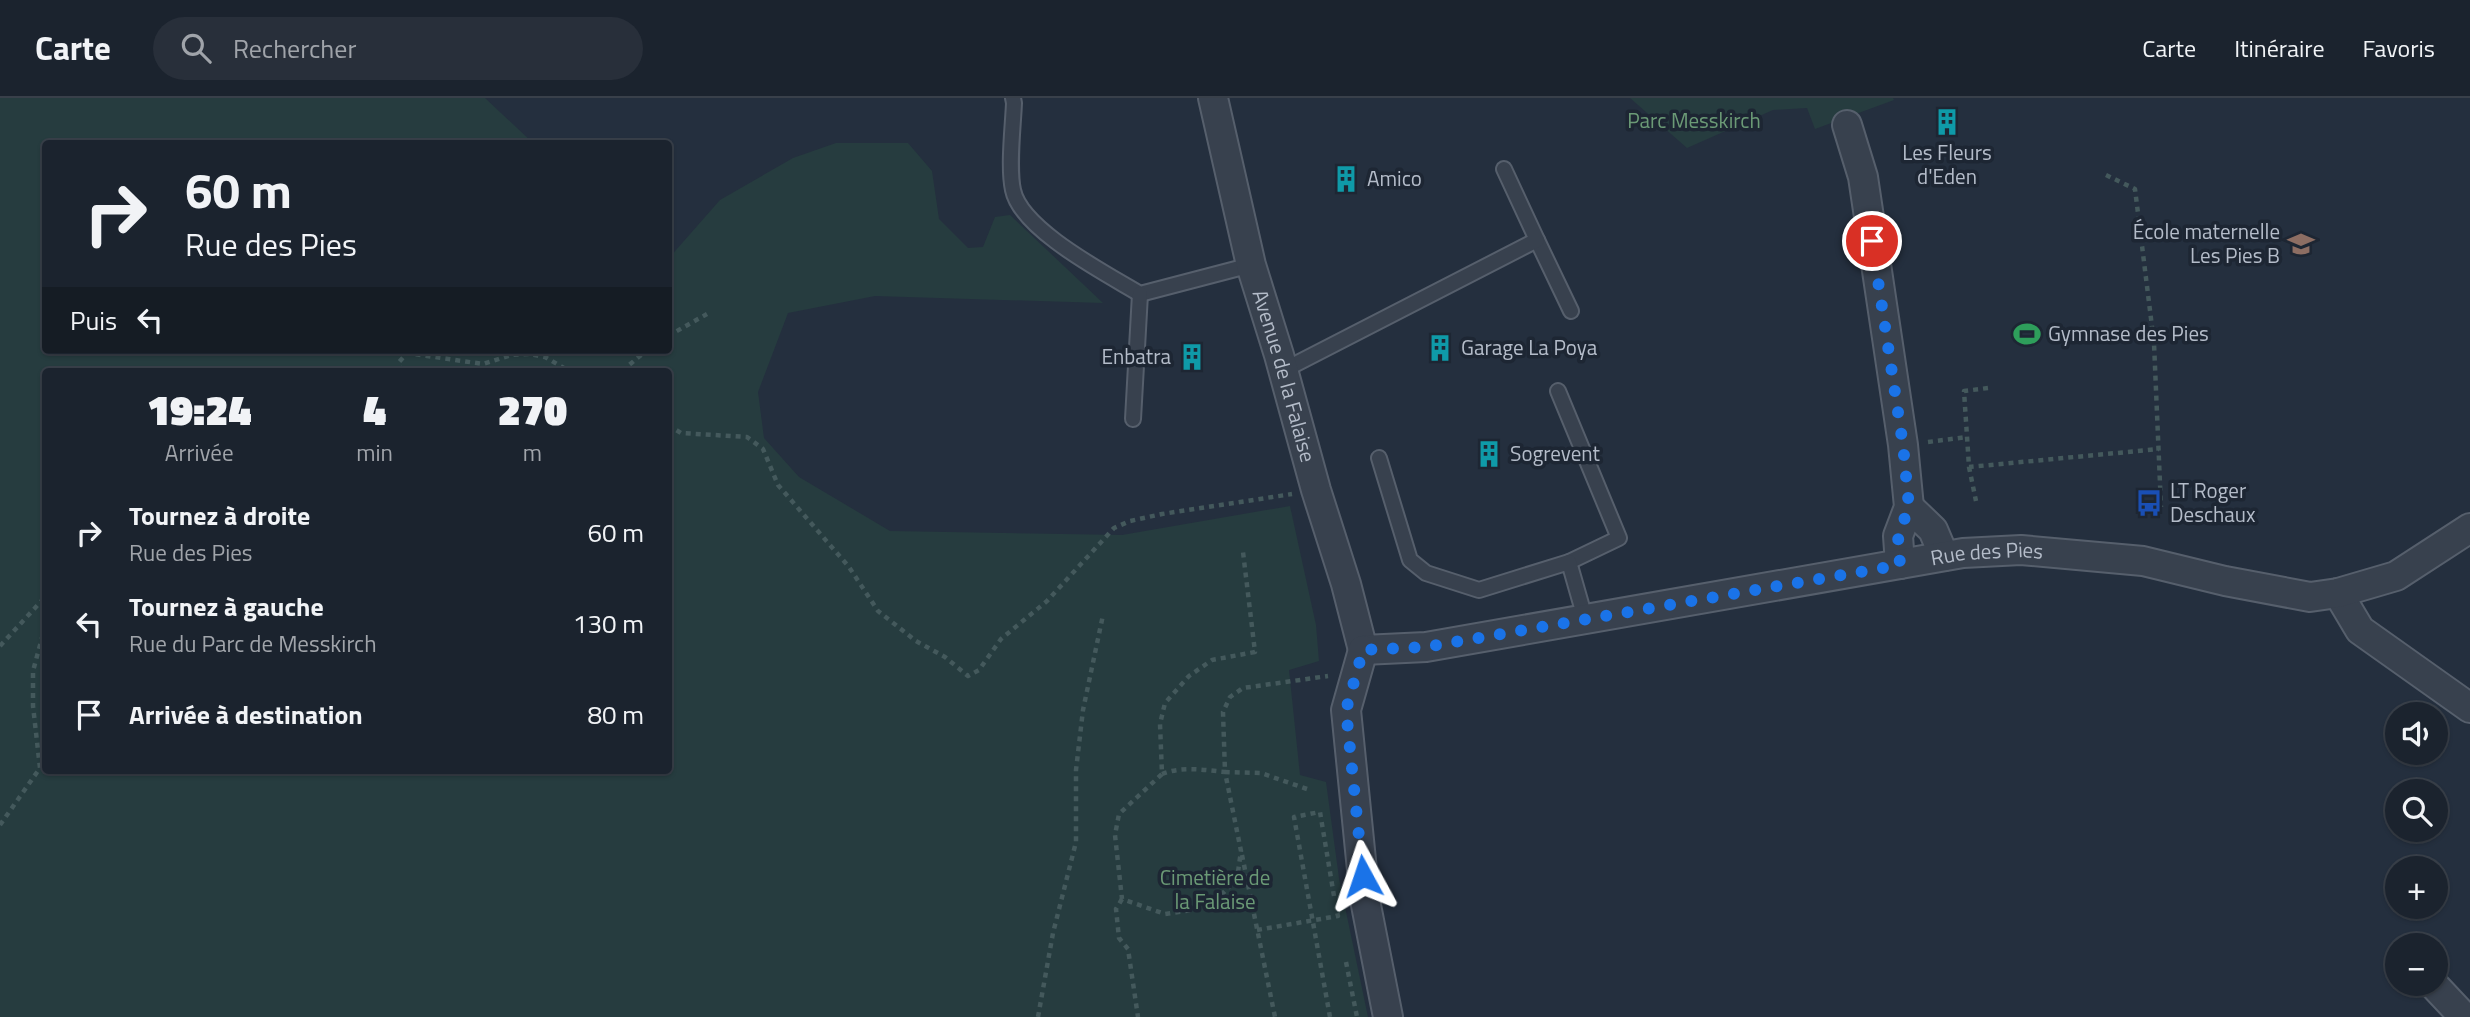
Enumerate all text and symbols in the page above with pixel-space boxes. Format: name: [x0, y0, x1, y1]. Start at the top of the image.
search box: [153, 17, 643, 80]
text: Carte: [35, 23, 111, 73]
icon: search: [177, 29, 215, 67]
text: Rechercher: [233, 29, 356, 68]
text: Carte: [2142, 30, 2196, 66]
text: Itinéraire: [2234, 30, 2325, 66]
text: Favoris: [2363, 30, 2435, 66]
park label: Parc Messkirch: [1627, 104, 1761, 136]
building icon: Les Fleurs d'Eden: [1932, 107, 1962, 137]
place label: Les Fleurs d'Eden: [1902, 136, 1992, 192]
text: 60 m: [185, 152, 292, 227]
place label: Amico: [1367, 162, 1422, 194]
building icon: Amico: [1331, 164, 1361, 194]
icon: right: [70, 168, 161, 259]
pin: [1842, 211, 1902, 271]
place label: École maternelle Les Pies B: [2133, 215, 2280, 271]
text: Rue des Pies: [185, 220, 357, 268]
icon: arrive: [1853, 222, 1891, 260]
school or university icon: École maternelle Les Pies B: [2286, 229, 2316, 259]
street label: Avenue de la Falaise: [1245, 285, 1325, 465]
text: Puis: [70, 301, 117, 340]
icon: left: [131, 301, 169, 339]
place label: Gymnase des Pies: [2048, 317, 2209, 349]
sports icon: Gymnase des Pies: [2012, 319, 2042, 349]
place label: Garage La Poya: [1461, 331, 1598, 363]
building icon: Garage La Poya: [1425, 333, 1455, 363]
place label: Enbatra: [1101, 340, 1171, 372]
building icon: Enbatra: [1177, 342, 1207, 372]
text: 19:24: [147, 377, 251, 441]
text: 4: [363, 377, 386, 441]
text: 270: [498, 377, 567, 441]
text: Arrivée: [165, 435, 234, 470]
text: min: [356, 435, 393, 470]
text: m: [523, 435, 542, 470]
place label: Sogrevent: [1510, 437, 1600, 469]
building icon: Sogrevent: [1474, 439, 1504, 469]
place label: LT Roger Deschaux: [2170, 474, 2256, 530]
bus stop icon: LT Roger Deschaux: [2134, 488, 2164, 518]
text: Tournez à droite: [129, 496, 310, 535]
text: 60 m: [587, 513, 644, 552]
icon: right: [70, 514, 108, 552]
street label: Rue des Pies: [1928, 533, 2045, 573]
text: Rue des Pies: [129, 535, 253, 570]
text: Tournez à gauche: [129, 587, 324, 626]
text: 130 m: [573, 604, 644, 643]
icon: left: [70, 605, 108, 643]
text: Rue du Parc de Messkirch: [129, 626, 377, 661]
text: Arrivée à destination: [129, 695, 363, 734]
text: 80 m: [587, 695, 644, 734]
icon: arrive: [70, 696, 108, 734]
map controls: [2385, 702, 2448, 996]
button: sound: [2385, 702, 2448, 765]
button: search: [2385, 779, 2448, 842]
position arrow: [1326, 839, 1400, 913]
button: +: [2385, 856, 2448, 919]
park label: Cimetière de la Falaise: [1160, 861, 1270, 917]
button: −: [2385, 933, 2448, 996]

